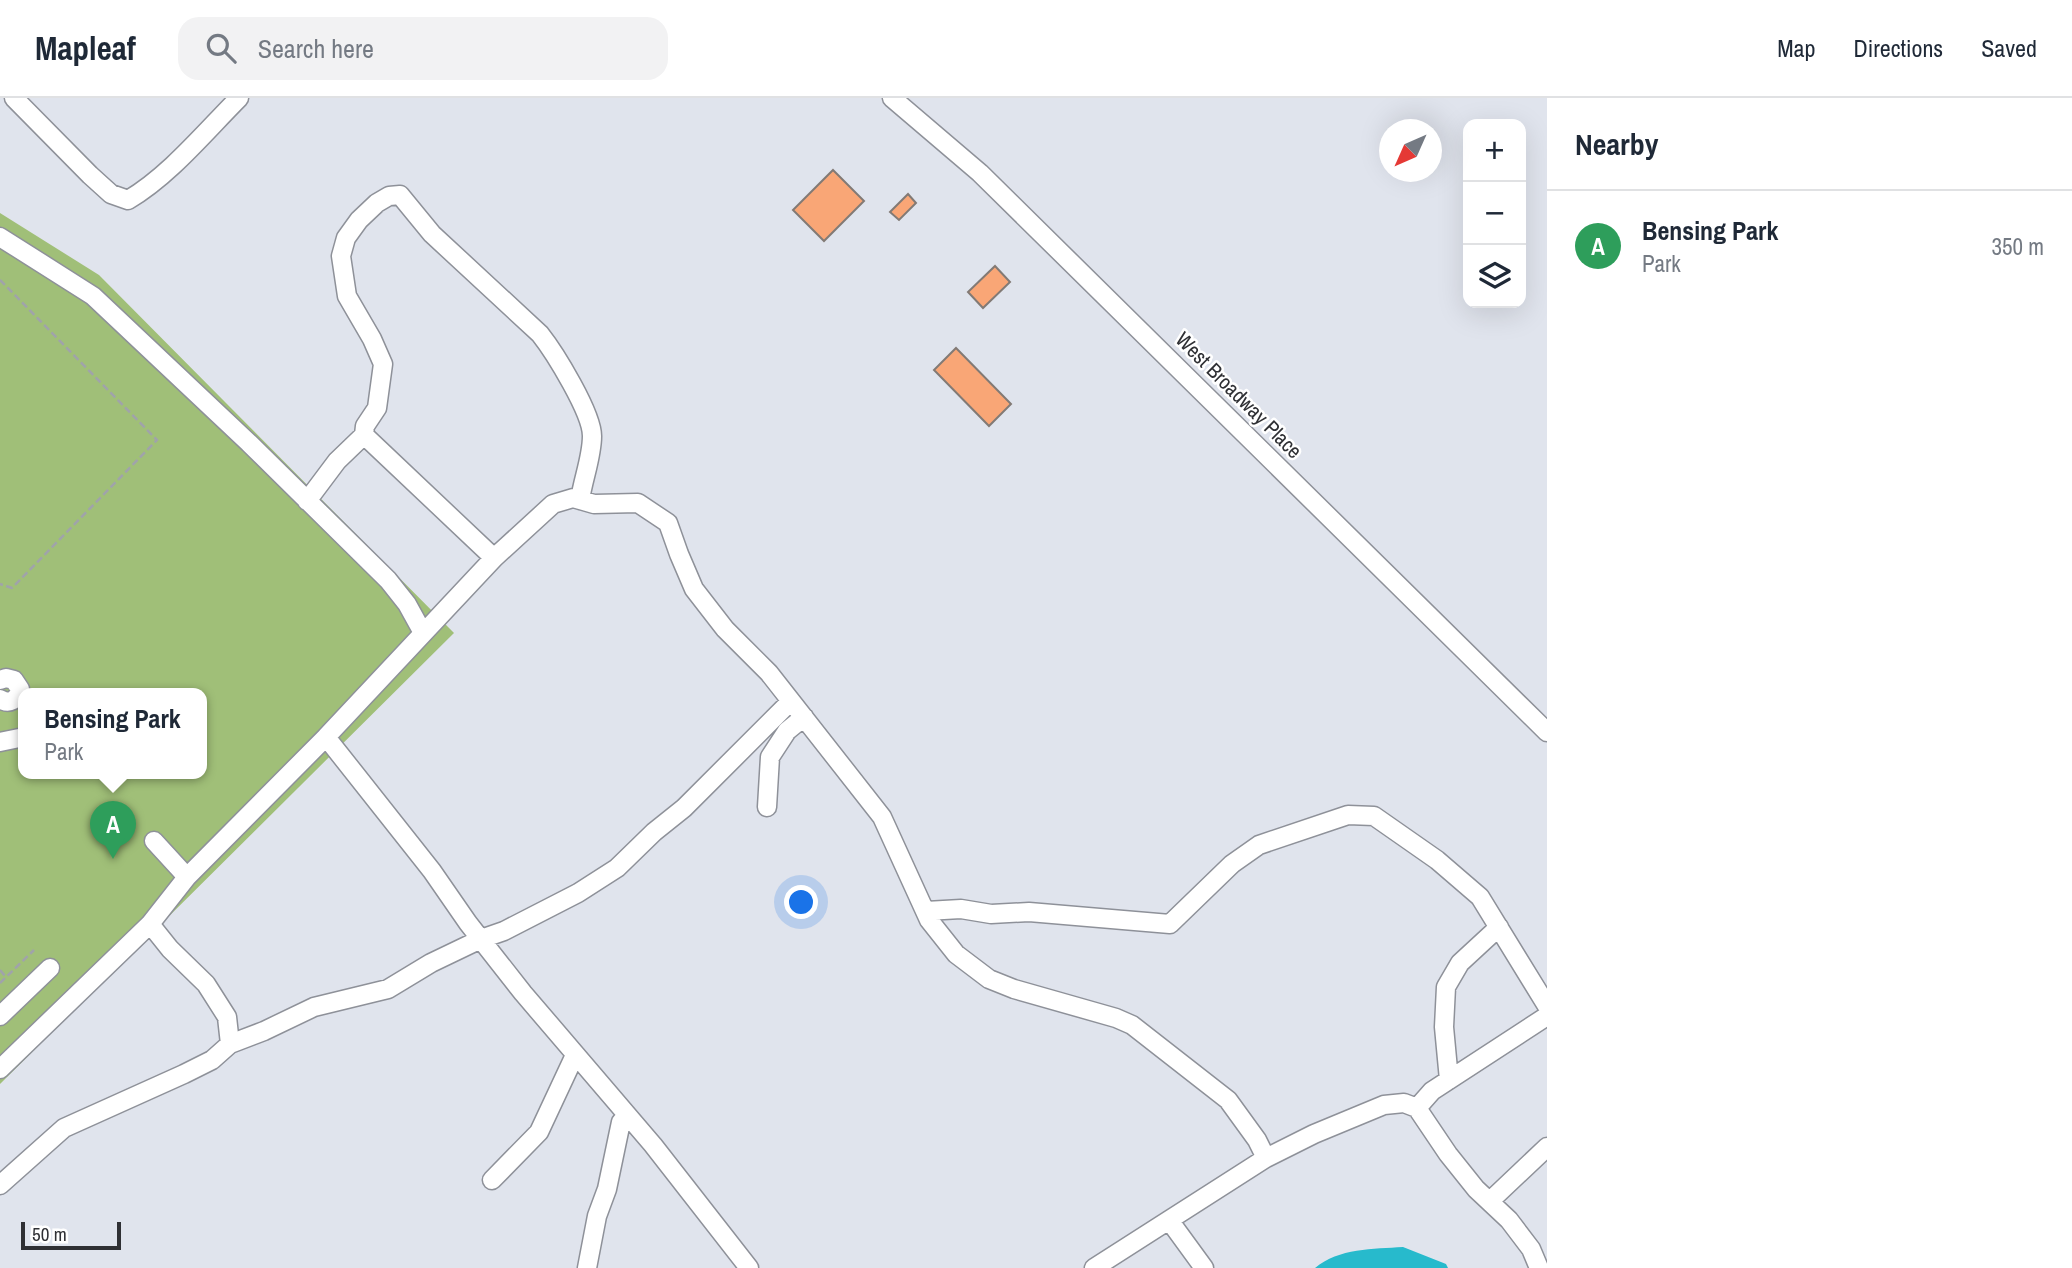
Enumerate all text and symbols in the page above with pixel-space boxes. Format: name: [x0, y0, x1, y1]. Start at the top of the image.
search box: [178, 17, 668, 80]
text: Mapleaf: [35, 26, 136, 70]
icon: search: [202, 29, 240, 67]
text: Search here: [258, 31, 374, 66]
text: Map: [1777, 32, 1815, 64]
text: Directions: [1853, 32, 1943, 64]
text: Saved: [1981, 32, 2037, 64]
north arrow: [1379, 119, 1442, 182]
map controls: [1463, 119, 1526, 308]
button: +: [1463, 119, 1526, 182]
text: Nearby: [1575, 124, 1658, 164]
button: −: [1463, 182, 1526, 245]
text: Bensing Park: [1642, 213, 1778, 248]
text: A: [1591, 231, 1605, 262]
text: 350 m: [1992, 231, 2044, 262]
button: layers: [1463, 245, 1526, 308]
text: Park: [1642, 248, 1681, 279]
street label: West Broadway Place: [1169, 325, 1309, 465]
popup: [18, 688, 207, 779]
text: Bensing Park: [44, 701, 181, 736]
text: Park: [44, 736, 83, 767]
pin: A: [90, 801, 136, 859]
your location: [784, 885, 818, 919]
scale bar: [21, 1219, 121, 1251]
text: 50 m: [32, 1221, 67, 1247]

